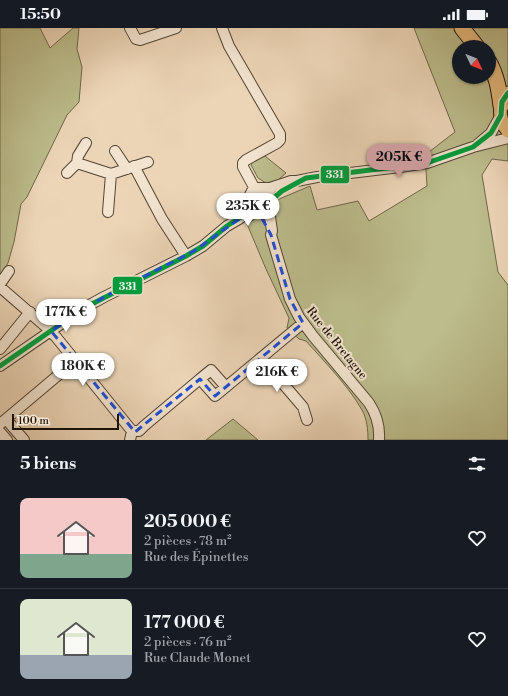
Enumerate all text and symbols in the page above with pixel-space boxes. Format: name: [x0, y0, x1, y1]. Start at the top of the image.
text: 15:50: [20, 5, 61, 24]
north arrow: [452, 40, 496, 84]
map controls: [452, 40, 496, 84]
pin: 205K €: [366, 144, 432, 178]
text: 205K €: [376, 149, 422, 165]
line badge: 331: [320, 165, 350, 184]
text: 331: [326, 168, 345, 182]
pin: 235K €: [215, 193, 281, 227]
text: 235K €: [225, 198, 271, 214]
line badge: 331: [112, 276, 143, 295]
text: 331: [119, 280, 138, 294]
pin: 177K €: [33, 299, 99, 333]
text: 177K €: [45, 304, 87, 320]
street label: Rue de Bretagne: [303, 304, 370, 382]
pin: 180K €: [50, 353, 116, 387]
text: 180K €: [61, 358, 105, 374]
pin: 216K €: [244, 359, 310, 393]
text: 216K €: [255, 364, 299, 380]
scale bar: [12, 412, 119, 431]
text: 100 m: [18, 414, 49, 428]
text: 5 biens: [20, 453, 76, 475]
icon: filters: [466, 453, 488, 475]
text: 205 000 €: [144, 511, 231, 533]
icon: home: [52, 514, 100, 562]
icon: heart: [466, 527, 488, 549]
text: 2 pièces · 78 m²: [144, 533, 232, 549]
text: Rue des Épinettes: [144, 549, 248, 565]
text: 177 000 €: [144, 612, 225, 634]
icon: home: [52, 615, 100, 663]
icon: heart: [466, 628, 488, 650]
text: 2 pièces · 76 m²: [144, 634, 231, 650]
text: Rue Claude Monet: [144, 650, 251, 666]

